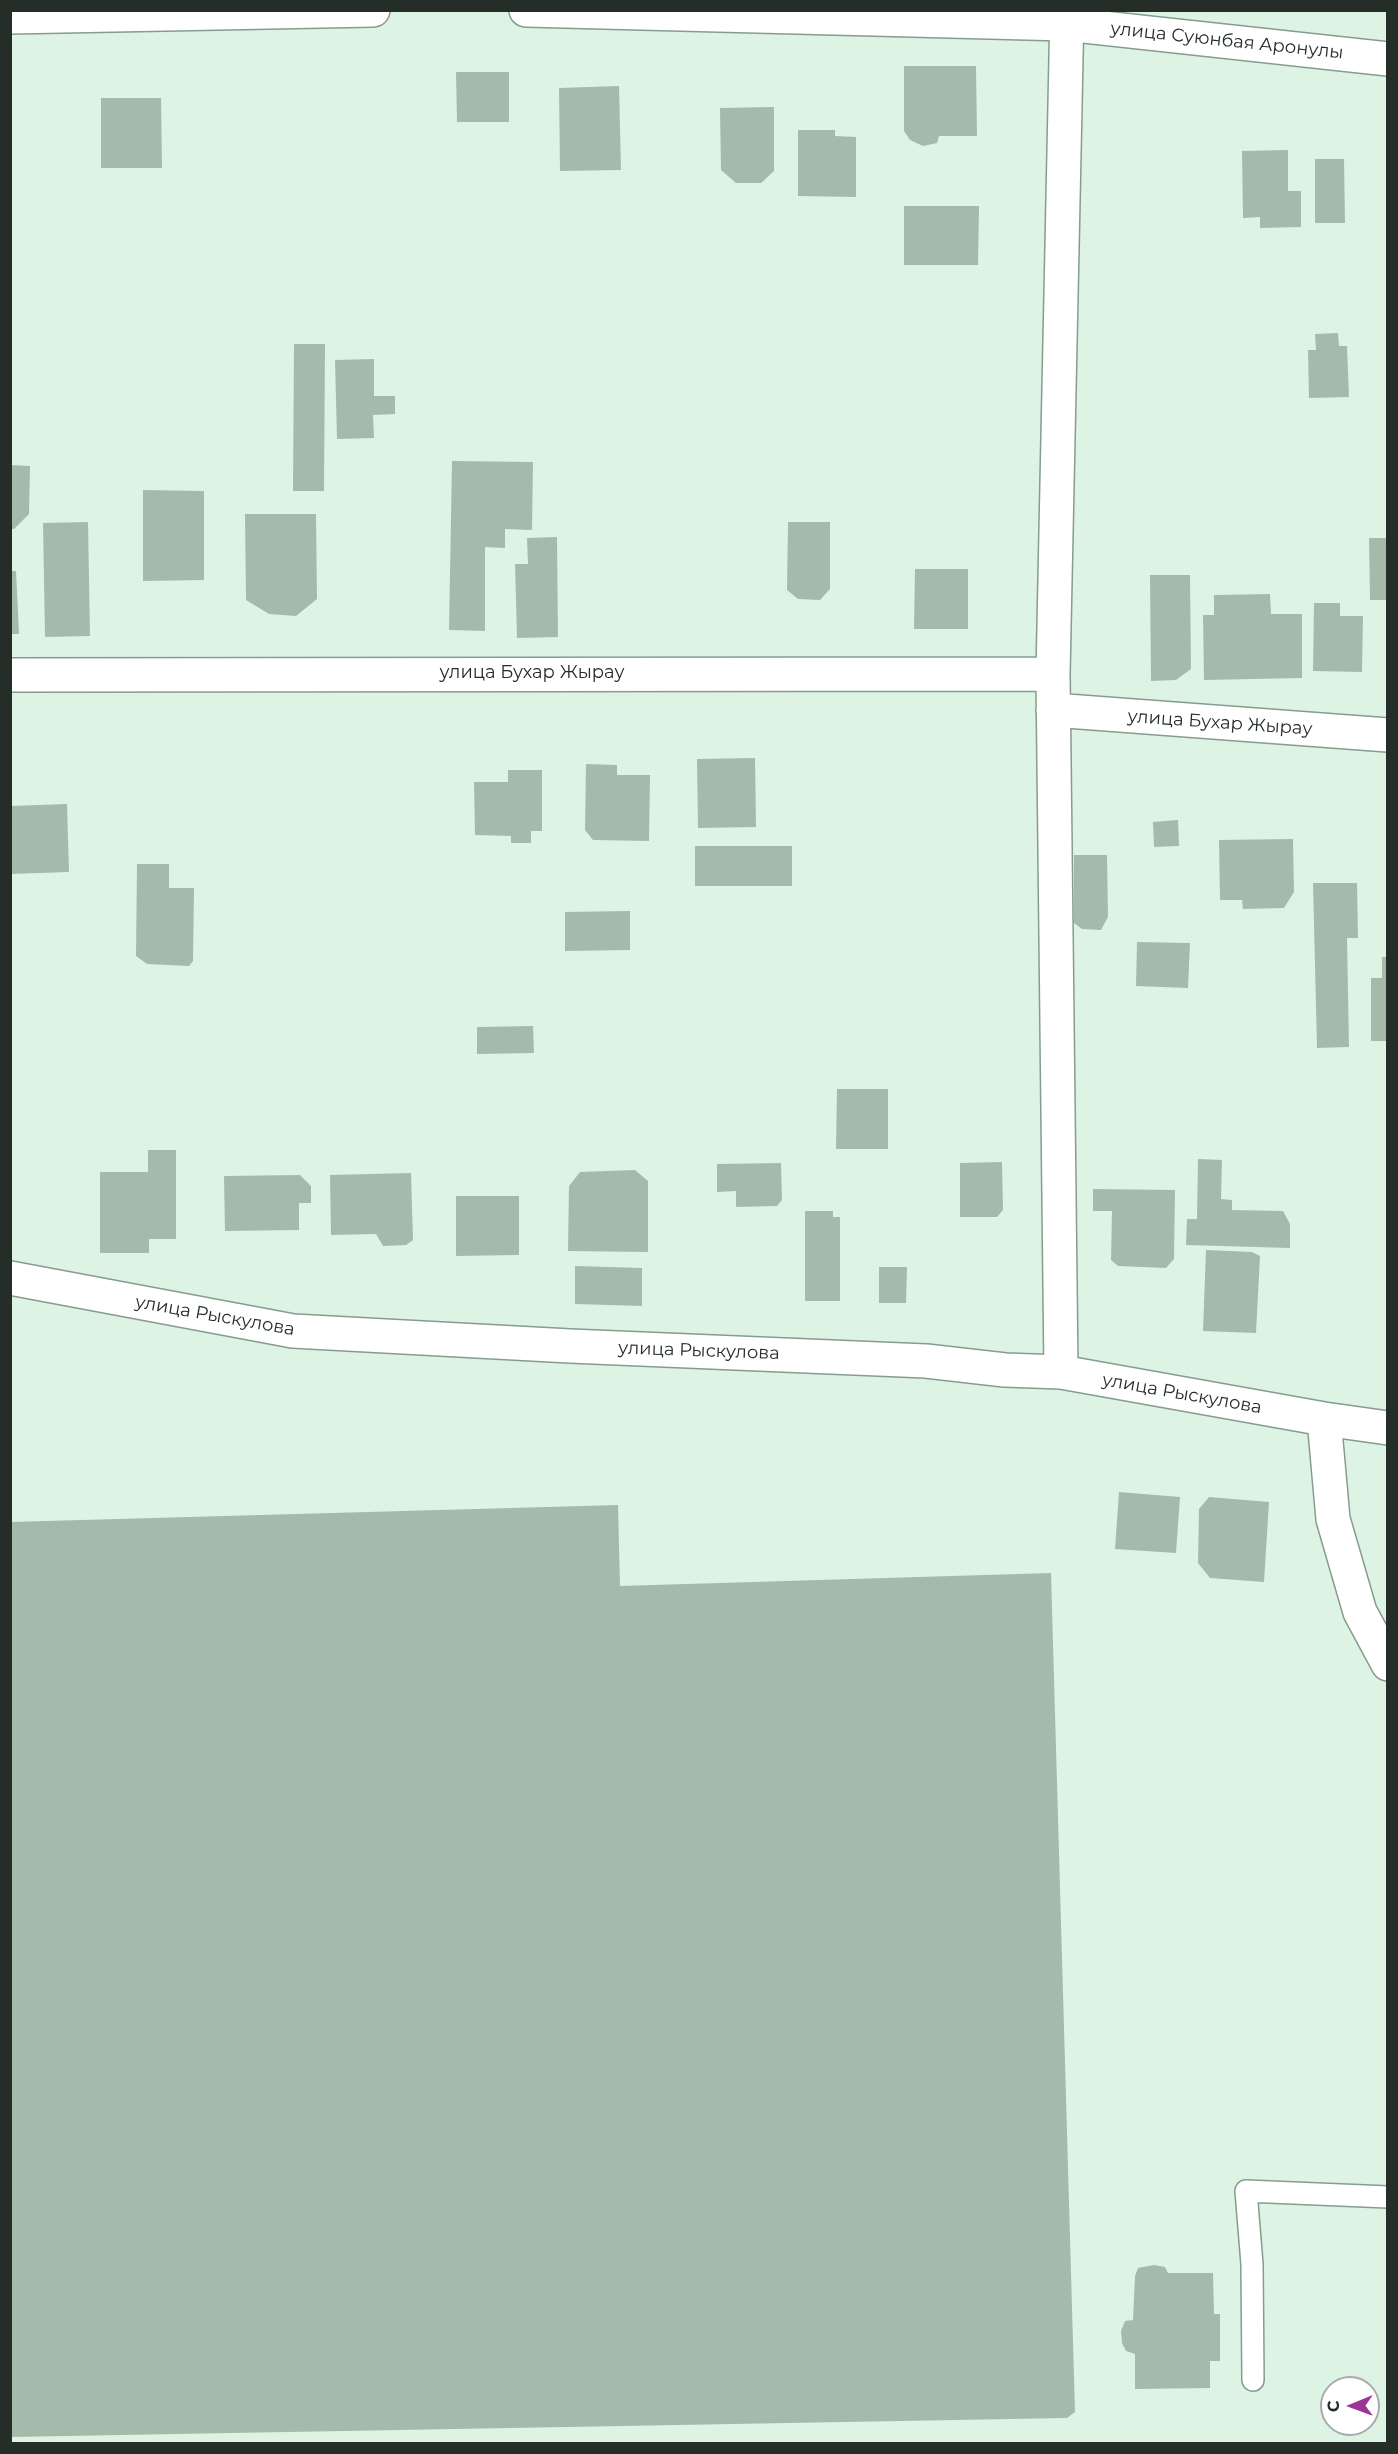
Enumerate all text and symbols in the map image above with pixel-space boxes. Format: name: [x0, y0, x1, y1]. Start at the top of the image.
street label: улица Суюнбая Аронулы: [1110, 18, 1344, 64]
street label: улица Бухар Жырау: [439, 662, 625, 684]
street label: улица Бухар Жырау: [1127, 706, 1313, 740]
street label: улица Рыскулова: [134, 1291, 296, 1341]
street label: улица Рыскулова: [618, 1337, 780, 1365]
street label: улица Рыскулова: [1101, 1369, 1263, 1419]
north arrow: [1320, 2376, 1380, 2436]
text: С: [1324, 2400, 1343, 2412]

